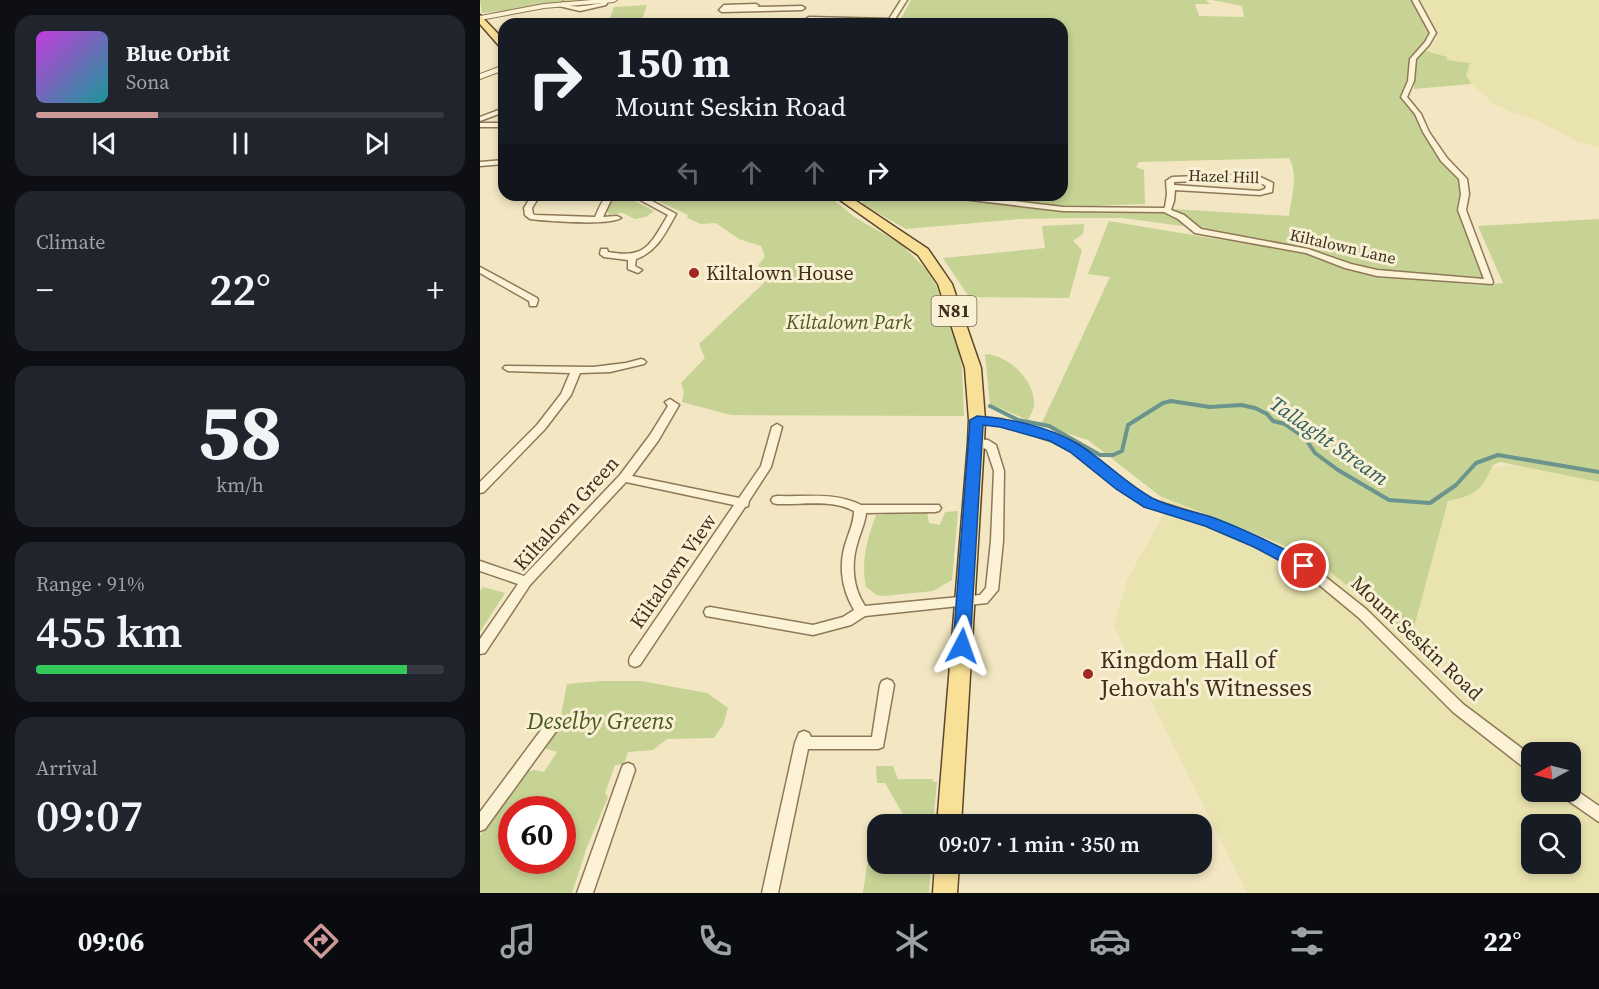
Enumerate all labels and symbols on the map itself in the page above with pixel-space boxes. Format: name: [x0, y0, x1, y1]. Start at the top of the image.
street label: Hazel Hill: [1188, 164, 1260, 188]
street label: Kiltalown Lane: [1288, 223, 1398, 269]
place label: Kiltalown House: [706, 259, 854, 287]
marker: Kiltalown House: [687, 266, 701, 280]
road number: N81: [932, 296, 976, 326]
park label: Kiltalown Park: [785, 308, 912, 336]
water label: Tallaght Stream: [1264, 389, 1394, 492]
street label: Kiltalown Green: [507, 450, 625, 576]
street label: Kiltalown View: [623, 507, 723, 634]
pin: [1278, 540, 1329, 591]
street label: Mount Seskin Road: [1345, 569, 1490, 707]
position arrow: [930, 614, 994, 678]
place label: Kingdom Hall of Jehovah's Witnesses: [1099, 643, 1312, 704]
marker: Kingdom Hall of Jehovah's Witnesses: [1081, 667, 1095, 681]
park label: Deselby Greens: [526, 704, 674, 737]
north arrow: [1521, 742, 1581, 802]
speed limit sign: 60: [498, 796, 576, 874]

